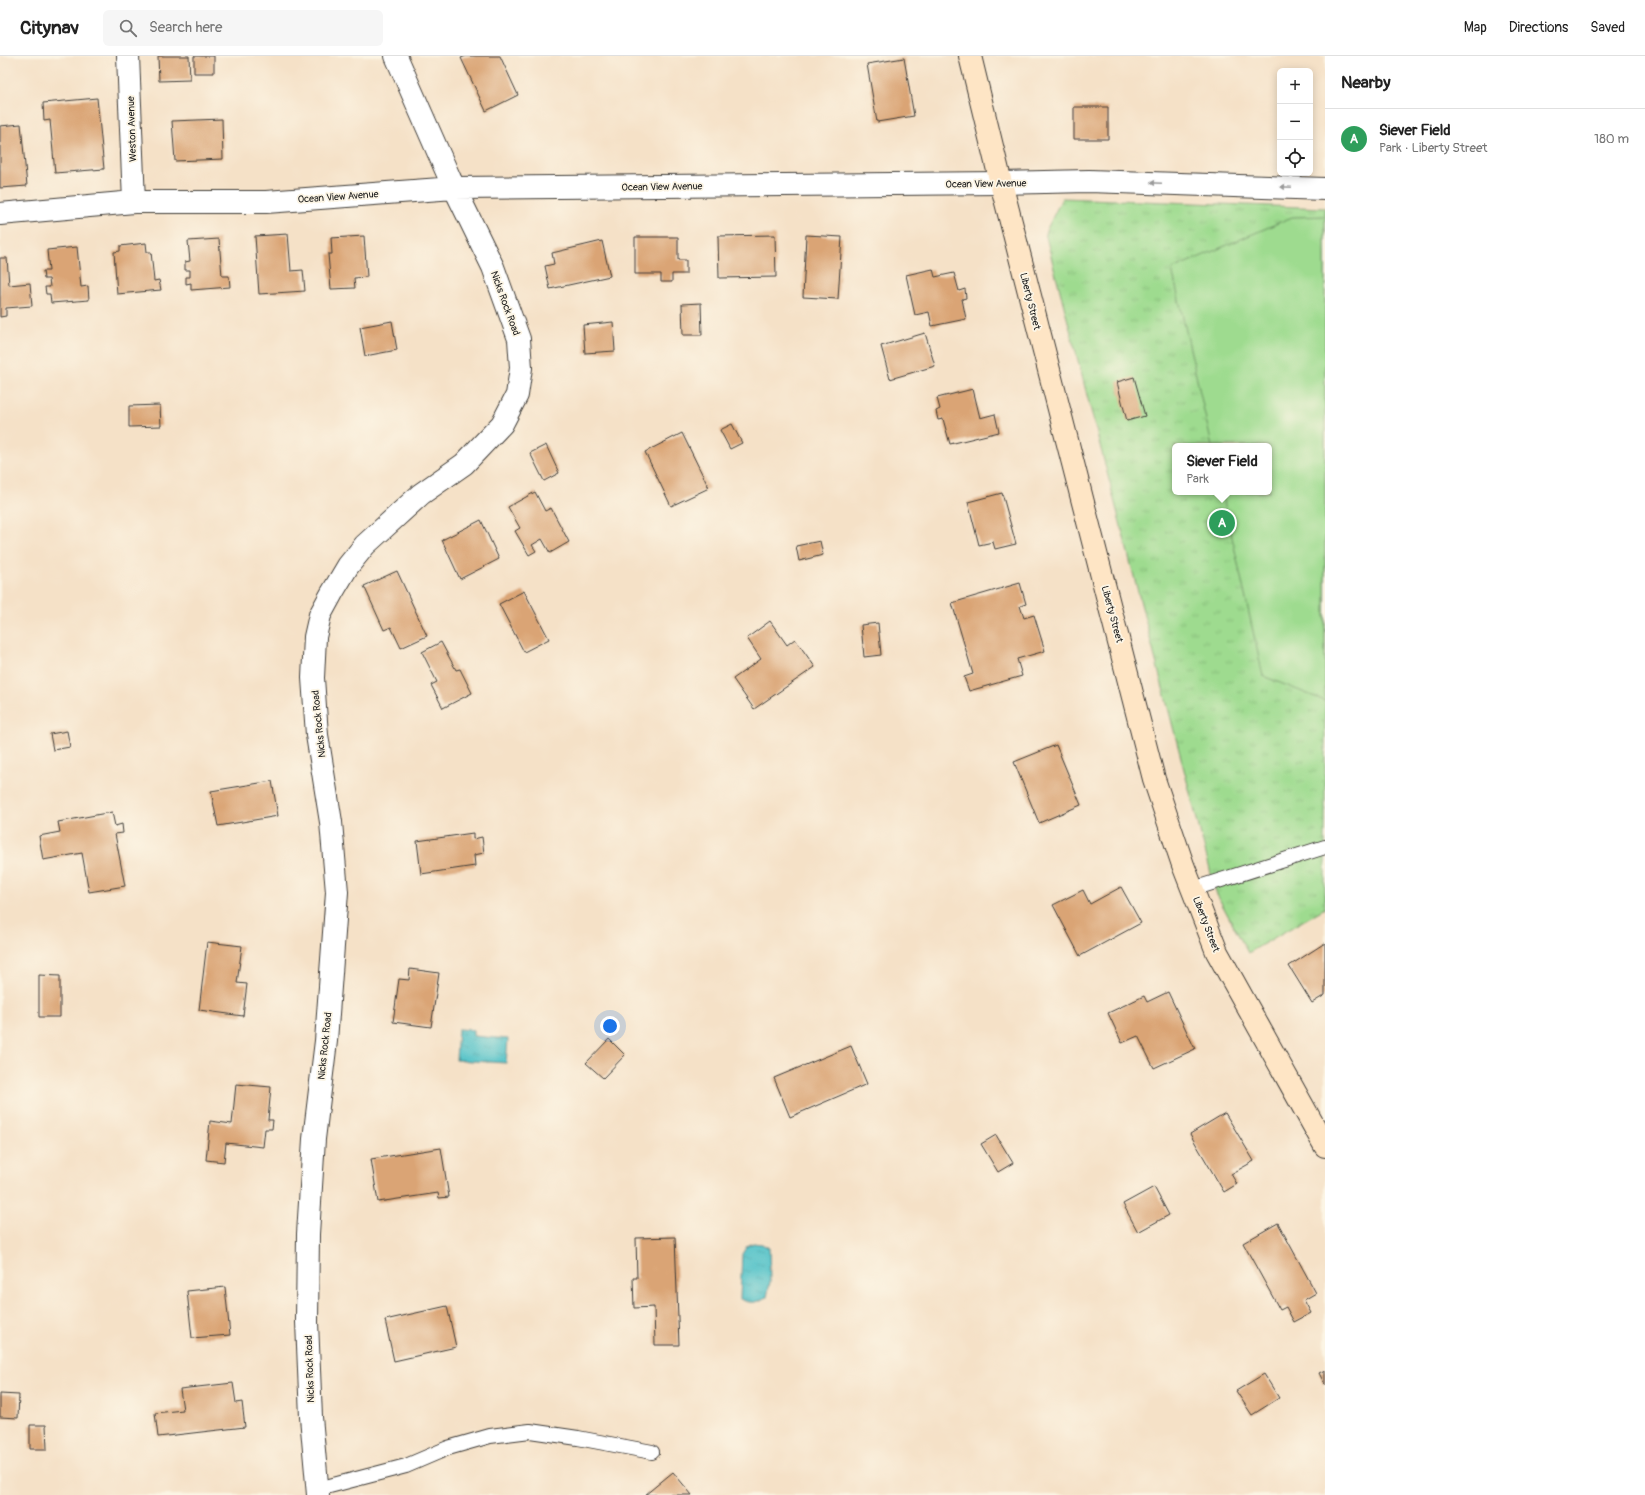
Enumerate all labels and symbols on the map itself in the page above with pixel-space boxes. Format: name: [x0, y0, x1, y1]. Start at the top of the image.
street label: Weston Avenue: [125, 96, 139, 162]
street label: Ocean View Avenue: [945, 177, 1027, 191]
street label: Ocean View Avenue: [621, 180, 703, 194]
one-way arrow: [1149, 180, 1162, 186]
one-way arrow: [1279, 184, 1292, 190]
street label: Ocean View Avenue: [297, 188, 379, 206]
street label: Nicks Rock Road: [488, 269, 522, 337]
street label: Liberty Street: [1017, 271, 1043, 332]
pin: A: [1209, 508, 1235, 538]
street label: Liberty Street: [1099, 584, 1126, 645]
street label: Nicks Rock Road: [309, 690, 329, 758]
street label: Liberty Street: [1190, 895, 1222, 955]
street label: Nicks Rock Road: [315, 1012, 335, 1080]
your location: [600, 1016, 620, 1036]
street label: Nicks Rock Road: [303, 1335, 317, 1403]

